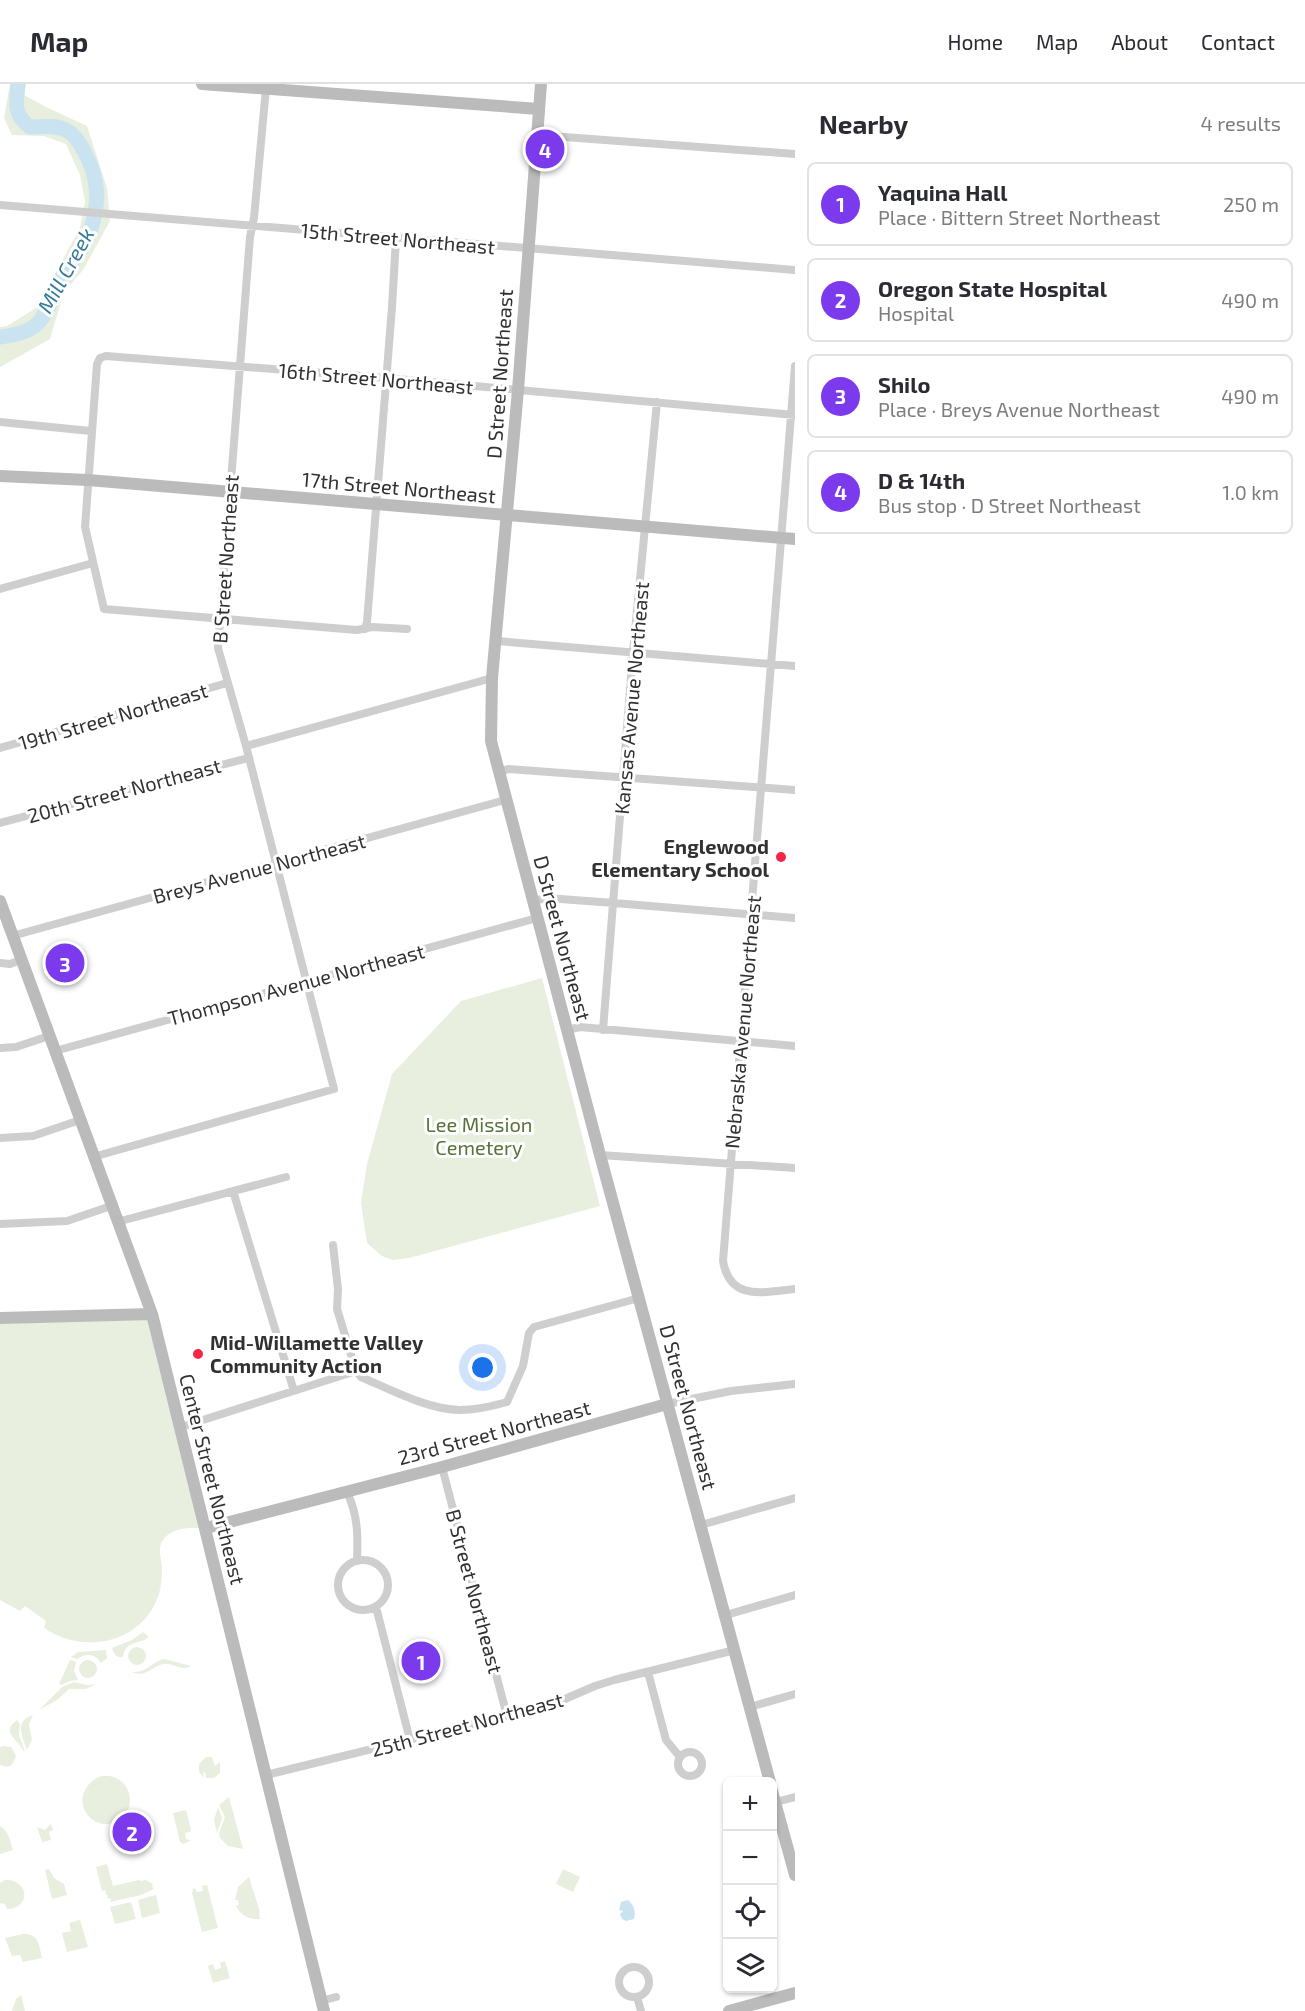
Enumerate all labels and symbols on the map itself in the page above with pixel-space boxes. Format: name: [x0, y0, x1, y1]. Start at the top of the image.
pin: 4: [526, 126, 564, 172]
street label: 15th Street Northeast: [300, 218, 496, 258]
water label: Mill Creek: [31, 223, 99, 317]
street label: D Street Northeast: [481, 288, 517, 460]
street label: 16th Street Northeast: [278, 358, 475, 399]
street label: 17th Street Northeast: [301, 467, 497, 507]
street label: B Street Northeast: [207, 473, 243, 644]
street label: Kansas Avenue Northeast: [609, 580, 653, 815]
street label: 19th Street Northeast: [16, 677, 211, 754]
street label: 20th Street Northeast: [25, 753, 224, 827]
street label: Breys Avenue Northeast: [150, 828, 368, 908]
place label: Englewood Elementary School: [591, 834, 769, 882]
marker: Englewood Elementary School: [774, 850, 788, 864]
street label: D Street Northeast: [529, 853, 597, 1024]
street label: Nebraska Avenue Northeast: [719, 894, 765, 1150]
street label: Thompson Avenue Northeast: [165, 938, 427, 1030]
pin: 3: [46, 940, 84, 986]
park label: Lee Mission Cemetery: [426, 1112, 532, 1159]
street label: D Street Northeast: [655, 1322, 723, 1493]
place label: Mid-Willamette Valley Community Action: [210, 1330, 424, 1378]
marker: Mid-Willamette Valley Community Action: [191, 1347, 205, 1361]
your location: [468, 1353, 497, 1382]
street label: Center Street Northeast: [175, 1371, 251, 1587]
street label: 23rd Street Northeast: [395, 1395, 593, 1469]
street label: B Street Northeast: [442, 1506, 509, 1676]
pin: 1: [402, 1638, 440, 1684]
street label: 25th Street Northeast: [368, 1687, 566, 1761]
pin: 2: [112, 1810, 152, 1854]

